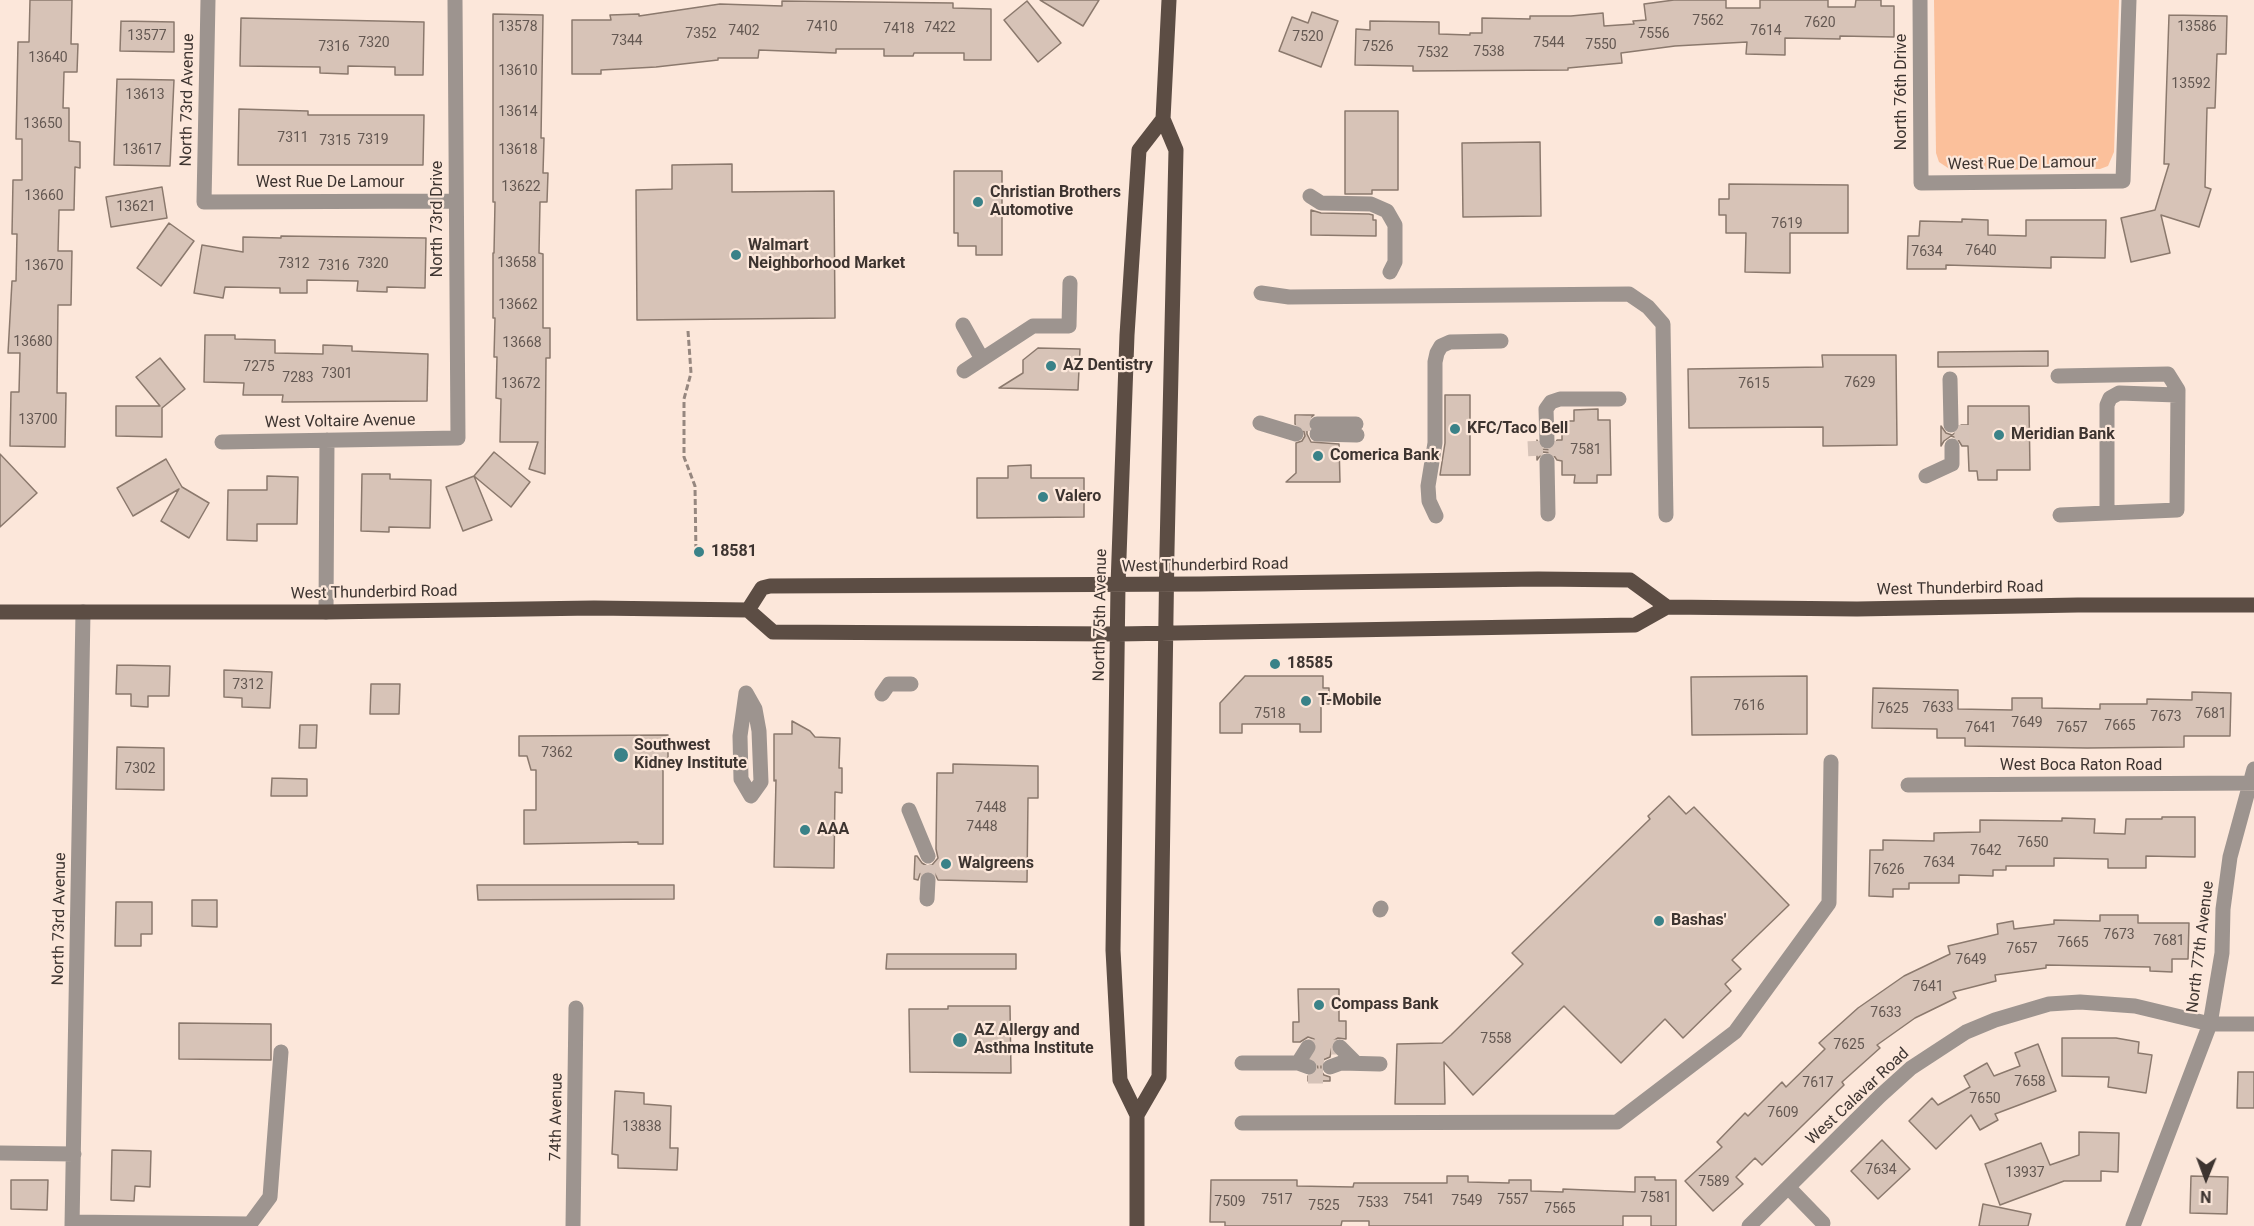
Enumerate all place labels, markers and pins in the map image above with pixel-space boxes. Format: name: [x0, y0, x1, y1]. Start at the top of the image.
place label: Christian Brothers Automotive: [990, 183, 1121, 221]
marker: Christian Brothers Automotive: [971, 195, 985, 209]
place label: Walmart Neighborhood Market: [748, 236, 905, 274]
marker: Walmart Neighborhood Market: [729, 248, 743, 262]
place label: AZ Dentistry: [1063, 356, 1153, 376]
marker: AZ Dentistry: [1044, 359, 1058, 373]
place label: KFC/Taco Bell: [1467, 419, 1568, 439]
marker: KFC/Taco Bell: [1448, 422, 1462, 436]
place label: Meridian Bank: [2011, 425, 2115, 445]
marker: Meridian Bank: [1992, 428, 2006, 442]
place label: Comerica Bank: [1330, 446, 1439, 466]
marker: Comerica Bank: [1311, 449, 1325, 463]
place label: Valero: [1055, 487, 1101, 507]
marker: Valero: [1036, 490, 1050, 504]
place label: 18581: [711, 542, 757, 562]
marker: 18581: [692, 545, 706, 559]
place label: 18585: [1287, 654, 1333, 674]
marker: 18585: [1268, 657, 1282, 671]
place label: T-Mobile: [1318, 691, 1381, 711]
marker: T-Mobile: [1299, 694, 1313, 708]
place label: Southwest Kidney Institute: [634, 736, 747, 774]
marker: Southwest Kidney Institute: [612, 746, 630, 764]
place label: AAA: [817, 820, 849, 840]
marker: AAA: [798, 823, 812, 837]
place label: Walgreens: [958, 854, 1034, 874]
marker: Walgreens: [939, 857, 953, 871]
place label: Bashas': [1671, 911, 1726, 931]
marker: Bashas': [1652, 914, 1666, 928]
place label: Compass Bank: [1331, 995, 1439, 1015]
marker: Compass Bank: [1312, 998, 1326, 1012]
place label: AZ Allergy and Asthma Institute: [974, 1021, 1094, 1059]
marker: AZ Allergy and Asthma Institute: [951, 1031, 969, 1049]

